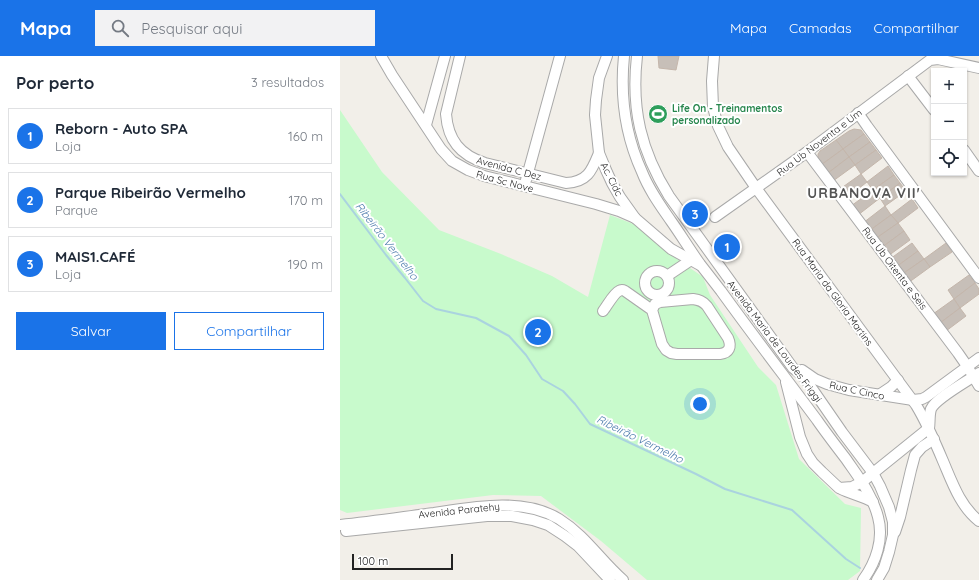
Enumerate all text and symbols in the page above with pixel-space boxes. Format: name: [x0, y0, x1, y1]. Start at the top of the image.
search box: [95, 10, 375, 46]
text: Mapa: [20, 16, 71, 40]
icon: search: [109, 17, 131, 39]
text: Pesquisar aqui: [141, 19, 243, 38]
text: Mapa: [730, 19, 767, 37]
text: Camadas: [789, 19, 851, 37]
text: Compartilhar: [873, 19, 959, 37]
map controls: [931, 68, 967, 176]
button: +: [931, 68, 967, 104]
text: Por perto: [16, 72, 94, 93]
text: 3 resultados: [251, 74, 324, 90]
place label: Life On - Treinamentos personalizado: [672, 102, 782, 127]
sports icon: Life On - Treinamentos personalizado: [647, 103, 669, 125]
button: −: [931, 104, 967, 140]
street label: Rua Ub Noventa e Um: [774, 106, 865, 179]
text: Reborn - Auto SPA: [55, 119, 188, 138]
text: 1: [27, 128, 33, 144]
text: 160 m: [288, 128, 323, 144]
text: Loja: [55, 138, 81, 154]
button: locate: [931, 140, 967, 176]
street label: Avenida C Dez: [475, 154, 543, 183]
street label: Ac. Cidc: [598, 160, 626, 198]
street label: Rua Sc Nove: [475, 168, 535, 195]
text: Parque Ribeirão Vermelho: [55, 183, 246, 202]
district label: URBANOVA VII': [807, 184, 921, 202]
text: 2: [26, 192, 34, 208]
text: 170 m: [288, 192, 323, 208]
water label: Ribeirão Vermelho: [352, 199, 422, 284]
pin: 3: [682, 199, 708, 229]
text: Parque: [55, 202, 98, 218]
street label: Rua Ub Oitenta e Seis: [859, 224, 930, 312]
pin: 1: [714, 232, 740, 262]
street label: Rua Maria da Gloria Martins: [789, 236, 876, 349]
text: MAIS1.CAFÉ: [55, 247, 136, 266]
text: 3: [27, 256, 33, 272]
text: 190 m: [288, 256, 323, 272]
text: Loja: [55, 266, 81, 282]
street label: Avenida Maria de Lourdes Friggi: [724, 278, 825, 405]
button: Salvar: [16, 312, 166, 350]
button: Compartilhar: [174, 312, 324, 350]
pin: 2: [525, 317, 551, 347]
street label: Rua C Cinco: [828, 378, 886, 403]
your location: [690, 394, 710, 414]
water label: Ribeirão Vermelho: [594, 412, 687, 467]
street label: Avenida Paratehy: [418, 500, 500, 521]
scale bar: [352, 552, 453, 571]
text: 100 m: [358, 554, 388, 568]

